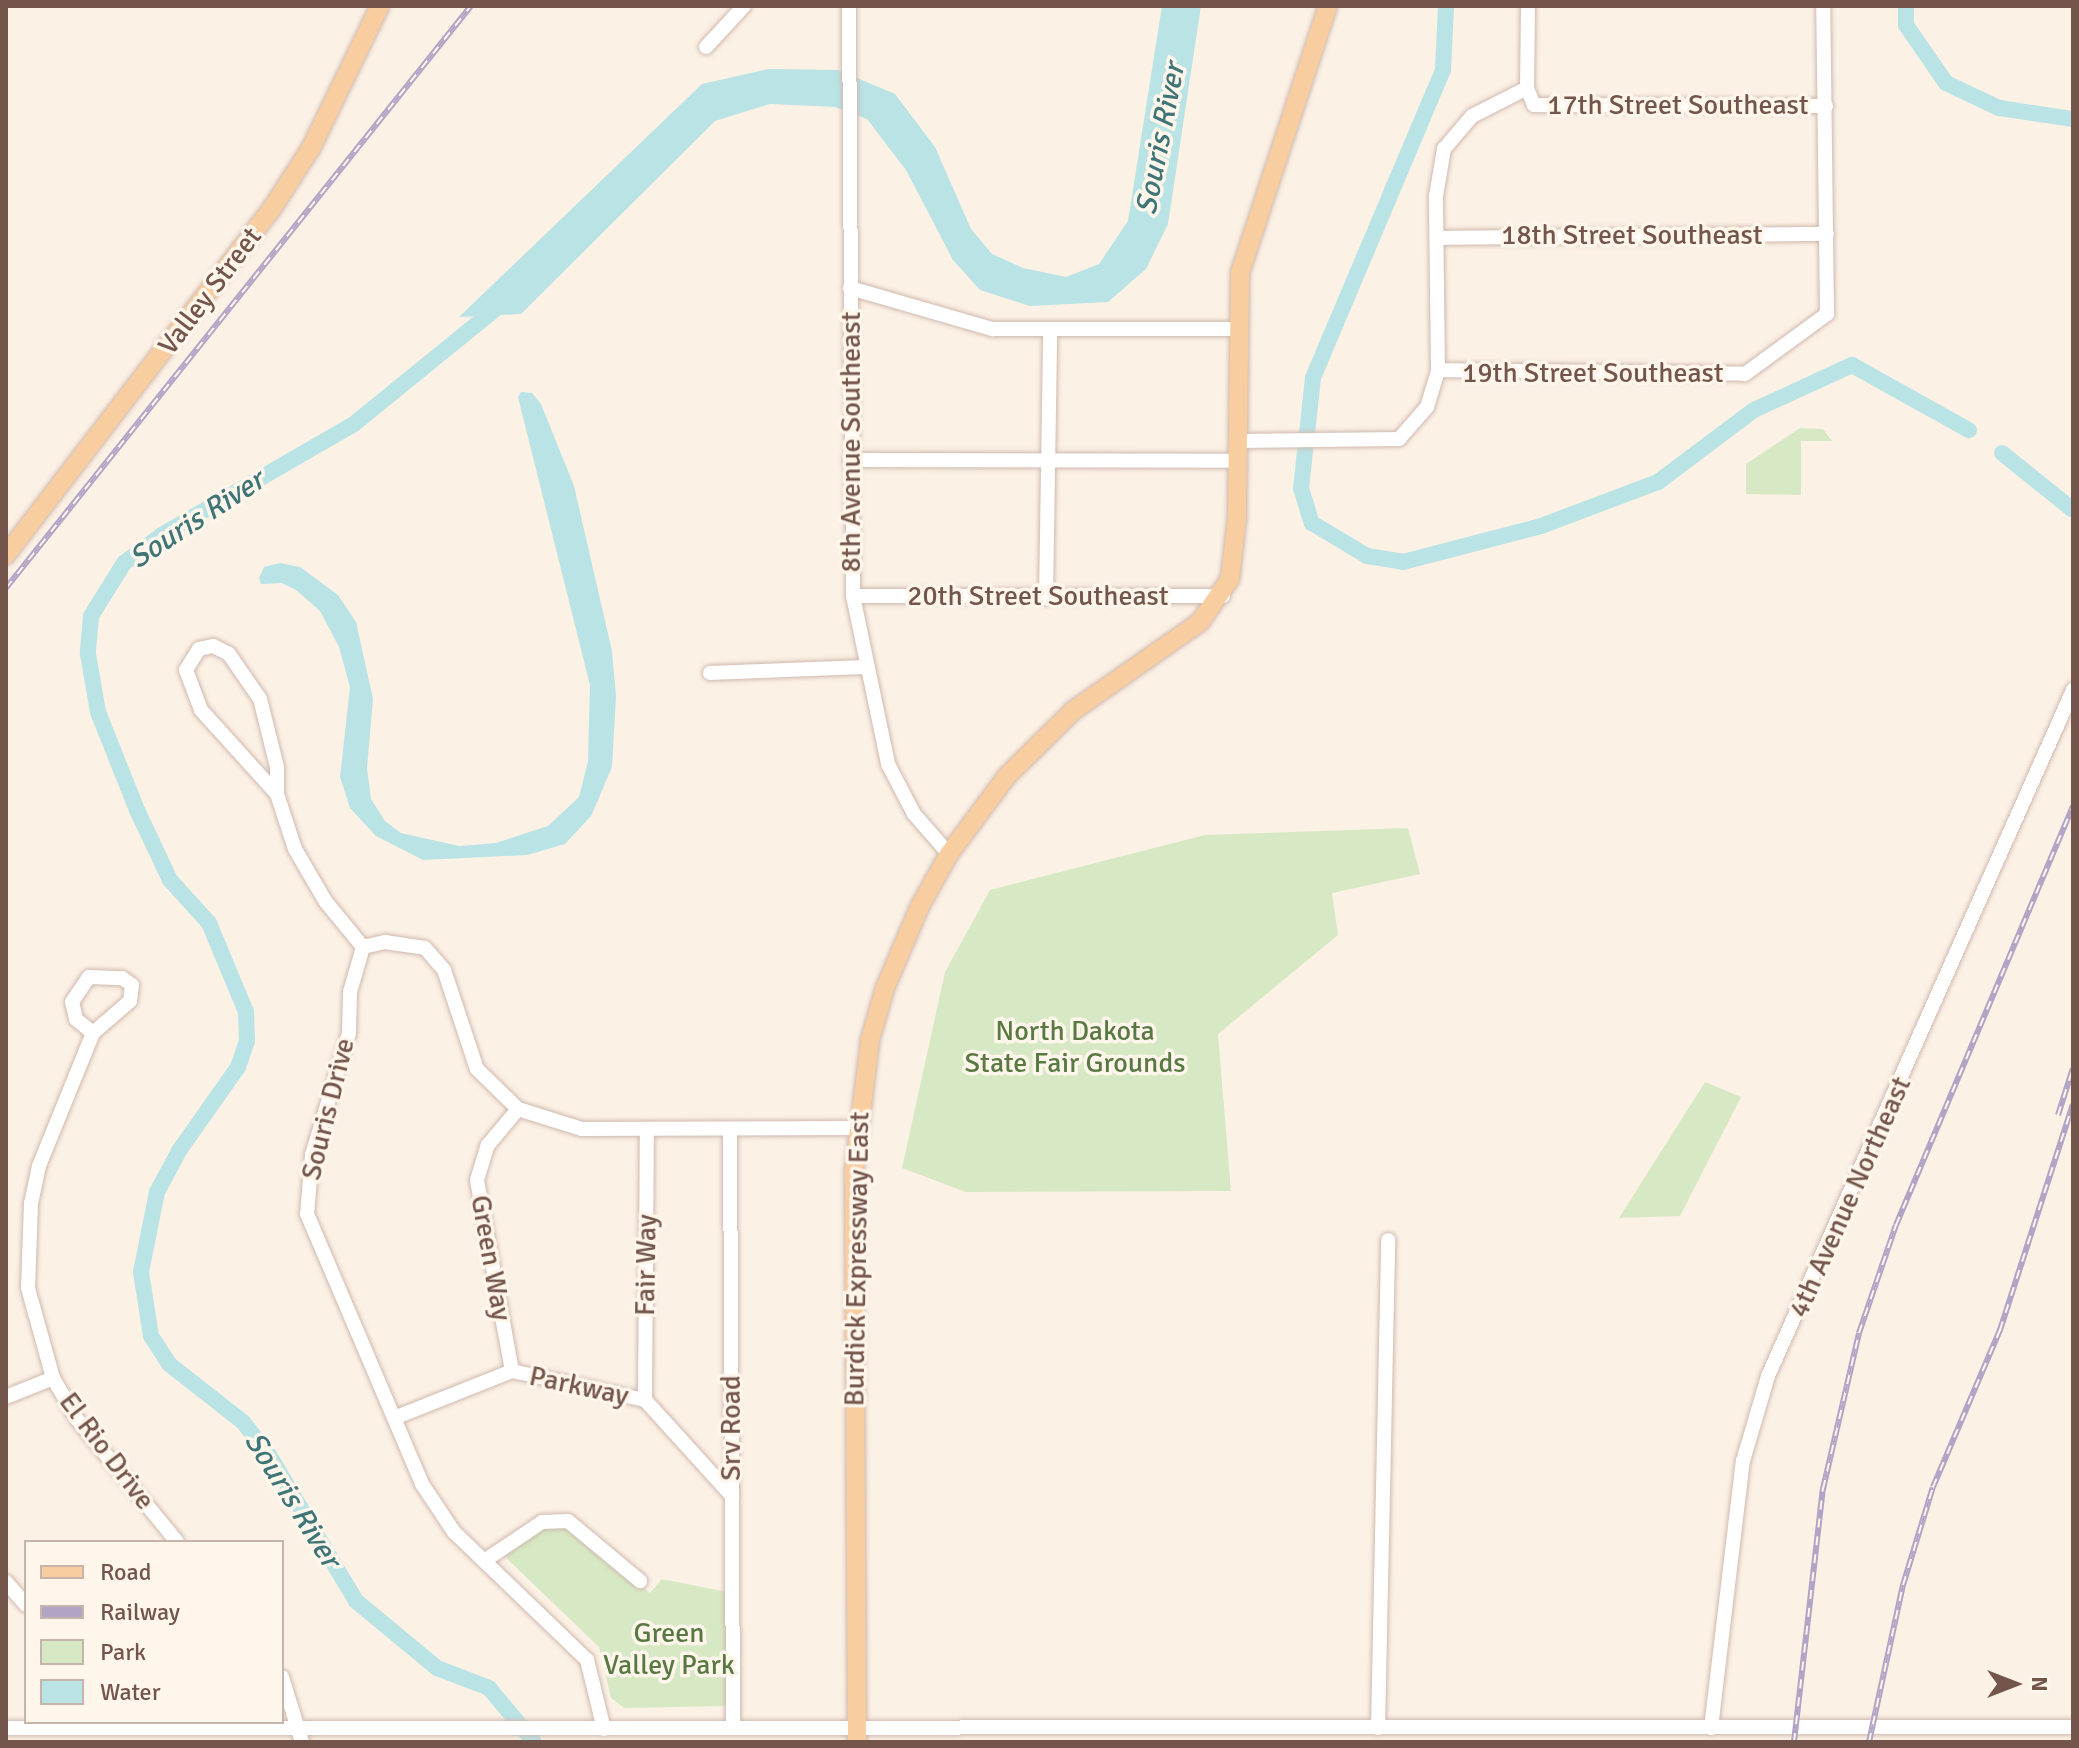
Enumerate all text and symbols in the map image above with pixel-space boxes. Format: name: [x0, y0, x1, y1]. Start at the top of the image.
water label: Souris River: [1129, 60, 1193, 218]
street label: 17th Street Southeast: [1547, 88, 1809, 122]
street label: 18th Street Southeast: [1501, 218, 1763, 252]
street label: Valley Street: [151, 221, 269, 361]
street label: 8th Avenue Southeast: [834, 312, 868, 572]
street label: 19th Street Southeast: [1462, 356, 1724, 390]
water label: Souris River: [123, 463, 271, 577]
street label: 20th Street Southeast: [907, 579, 1169, 613]
park label: North Dakota State Fair Grounds: [965, 1014, 1185, 1080]
street label: Souris Drive: [294, 1035, 362, 1183]
street label: 4th Avenue Northeast: [1782, 1071, 1918, 1323]
street label: Burdick Expressway East: [838, 1111, 876, 1407]
street label: Green Way: [463, 1193, 519, 1323]
street label: Fair Way: [628, 1214, 664, 1316]
street label: Parkway: [526, 1359, 632, 1413]
street label: Srv Road: [714, 1375, 748, 1481]
street label: El Rio Drive: [52, 1386, 162, 1516]
water label: Souris River: [236, 1425, 348, 1575]
legend: [24, 1540, 284, 1724]
text: Road: [100, 1557, 151, 1587]
text: Railway: [100, 1597, 180, 1627]
park label: Green Valley Park: [603, 1616, 735, 1682]
text: Park: [100, 1637, 146, 1667]
north arrow: [1975, 1644, 2055, 1724]
text: N: [2026, 1676, 2053, 1692]
text: Water: [100, 1677, 160, 1707]

